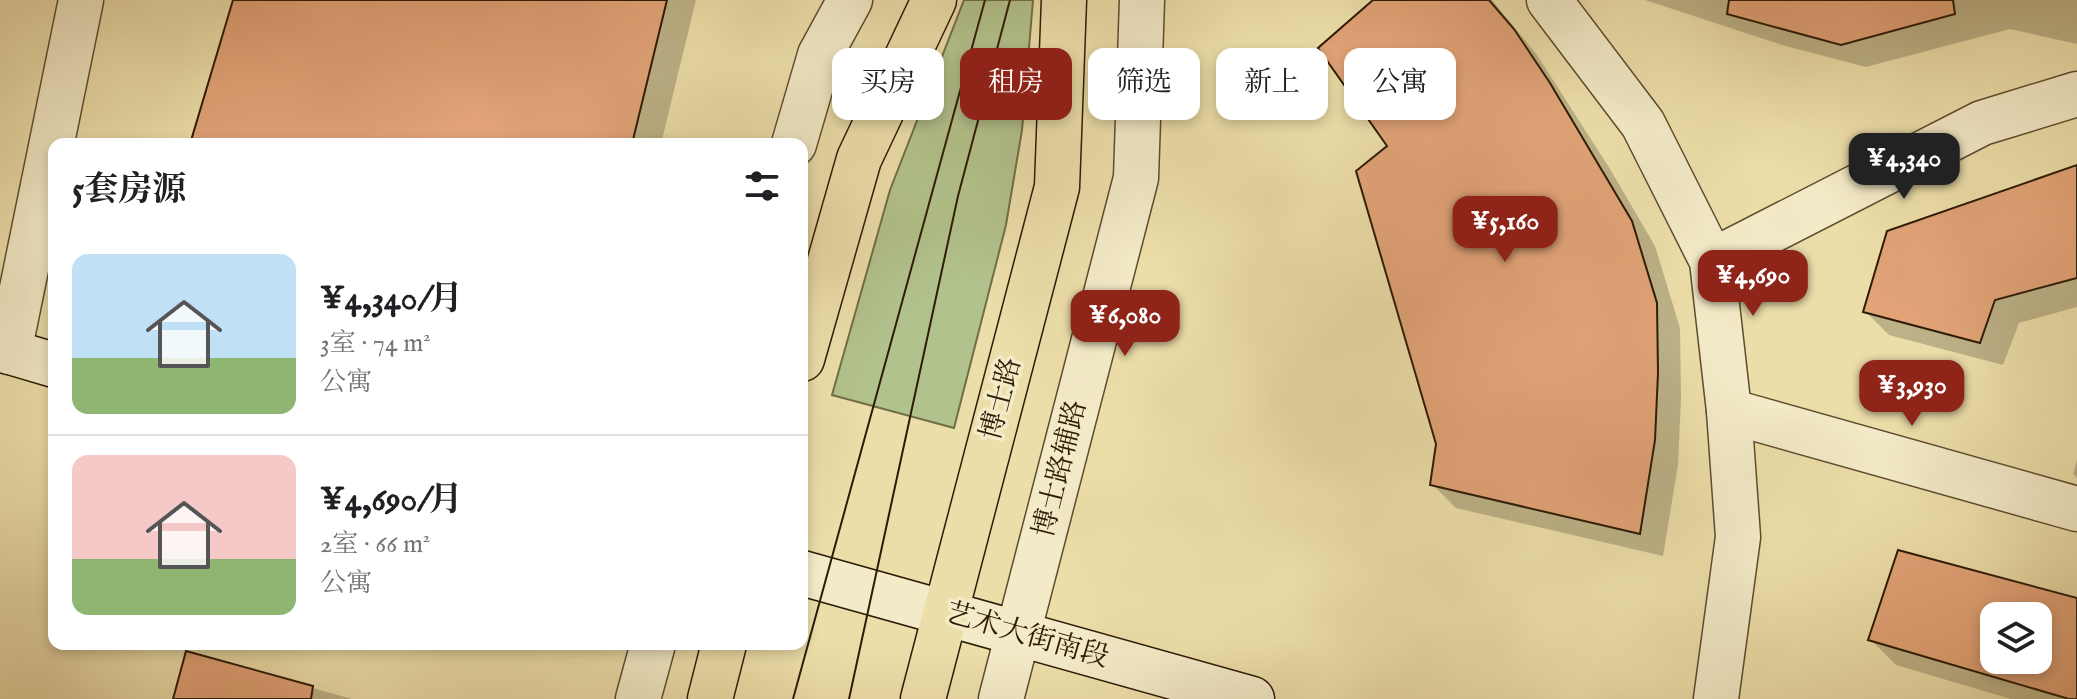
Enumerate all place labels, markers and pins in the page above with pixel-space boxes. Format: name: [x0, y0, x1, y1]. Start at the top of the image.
pin: ¥4,340: [1839, 133, 1969, 201]
pin: ¥5,160: [1440, 196, 1570, 264]
pin: ¥4,690: [1688, 250, 1818, 318]
pin: ¥6,080: [1060, 290, 1190, 358]
pin: ¥3,930: [1847, 360, 1977, 428]

